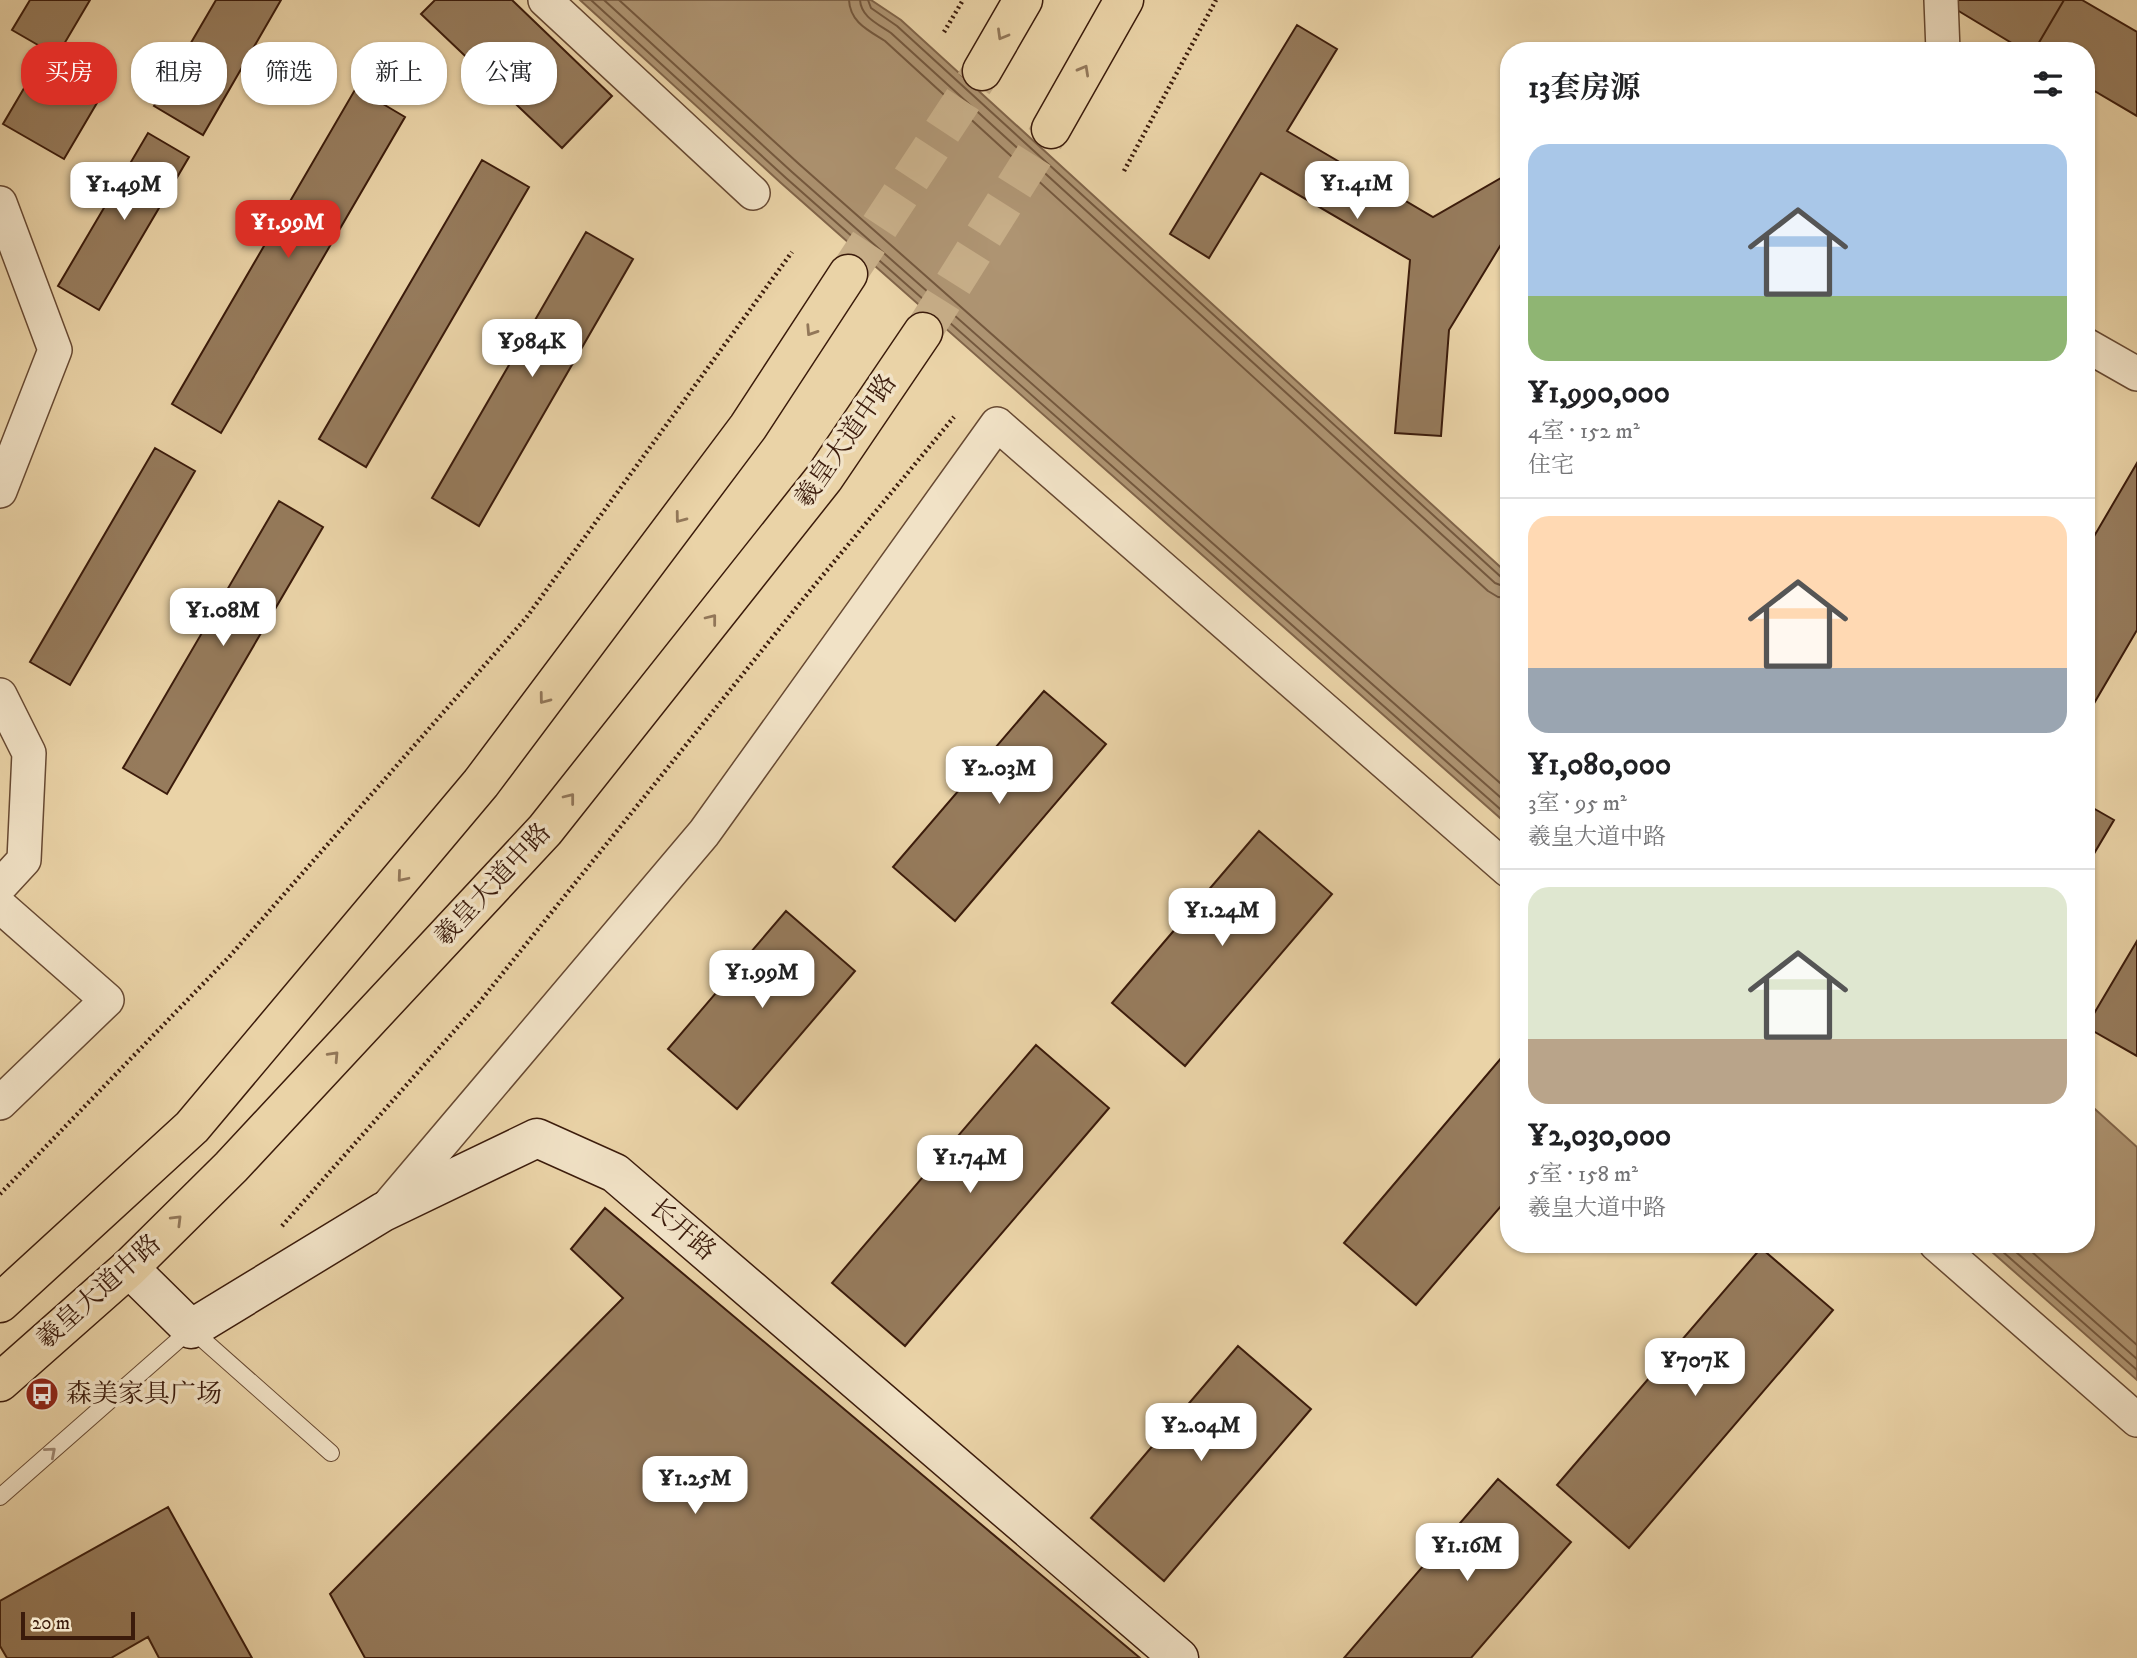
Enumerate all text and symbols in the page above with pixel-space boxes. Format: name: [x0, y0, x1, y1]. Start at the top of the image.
one-way arrow: [997, 28, 1010, 41]
chip: 买房: [21, 42, 117, 105]
chip: 租房: [131, 42, 227, 105]
chip: 筛选: [241, 42, 337, 105]
chip: 新上: [351, 42, 447, 105]
chip: 公寓: [461, 42, 557, 105]
one-way arrow: [1076, 64, 1089, 77]
icon: filters: [2029, 65, 2067, 103]
text: 13套房源: [1528, 70, 1640, 107]
pin: ¥1.49M: [67, 162, 181, 222]
pin: ¥1.41M: [1300, 162, 1414, 221]
text: ¥1.41M: [1321, 169, 1393, 198]
text: ¥1.49M: [86, 170, 162, 199]
icon: home: [1735, 189, 1861, 315]
pin: ¥1.99M: [231, 201, 345, 260]
text: ¥1.99M: [251, 208, 325, 237]
pin: ¥984K: [483, 320, 581, 379]
one-way arrow: [806, 324, 819, 337]
text: ¥984K: [498, 327, 566, 356]
street label: 羲皇大道中路: [788, 368, 904, 514]
text: ¥1,990,000: [1528, 375, 1670, 412]
text: 4室 · 152 m²: [1528, 417, 1640, 446]
text: 住宅: [1528, 451, 1574, 480]
one-way arrow: [676, 510, 688, 522]
icon: home: [1735, 561, 1861, 687]
pin: ¥1.08M: [166, 588, 280, 648]
text: ¥1.08M: [186, 596, 260, 625]
one-way arrow: [703, 615, 716, 627]
one-way arrow: [539, 692, 552, 704]
pin: ¥2.03M: [942, 746, 1056, 806]
text: ¥1,080,000: [1528, 747, 1671, 784]
text: ¥2.03M: [962, 754, 1036, 783]
text: 3室 · 95 m²: [1528, 789, 1627, 818]
one-way arrow: [562, 793, 575, 805]
street label: 羲皇大道中路: [428, 817, 558, 953]
text: 羲皇大道中路: [1528, 823, 1666, 852]
one-way arrow: [398, 869, 410, 882]
pin: ¥1.24M: [1165, 888, 1279, 948]
text: ¥1.24M: [1185, 896, 1259, 925]
icon: home: [1735, 932, 1861, 1058]
pin: ¥1.99M: [705, 950, 819, 1010]
text: ¥1.99M: [725, 958, 799, 987]
one-way arrow: [326, 1051, 339, 1064]
text: ¥2,030,000: [1528, 1118, 1671, 1155]
pin: ¥1.74M: [913, 1136, 1027, 1195]
text: ¥1.74M: [933, 1143, 1007, 1172]
text: 5室 · 158 m²: [1528, 1160, 1638, 1189]
street label: 长开路: [642, 1192, 722, 1268]
text: 羲皇大道中路: [1528, 1194, 1666, 1223]
one-way arrow: [169, 1216, 182, 1229]
street label: 羲皇大道中路: [30, 1228, 168, 1356]
pin: ¥707K: [1646, 1338, 1744, 1398]
text: ¥707K: [1661, 1346, 1729, 1375]
bus stop icon: 森美家具广场: [23, 1375, 61, 1413]
place label: 森美家具广场: [66, 1378, 222, 1411]
pin: ¥2.04M: [1144, 1404, 1258, 1463]
text: ¥2.04M: [1161, 1411, 1241, 1440]
one-way arrow: [43, 1448, 56, 1460]
pin: ¥1.25M: [638, 1456, 752, 1516]
text: ¥1.25M: [659, 1464, 731, 1493]
pin: ¥1.16M: [1410, 1524, 1524, 1583]
text: ¥1.16M: [1432, 1531, 1502, 1560]
scale bar: [21, 1609, 135, 1641]
text: 20 m: [32, 1612, 70, 1635]

